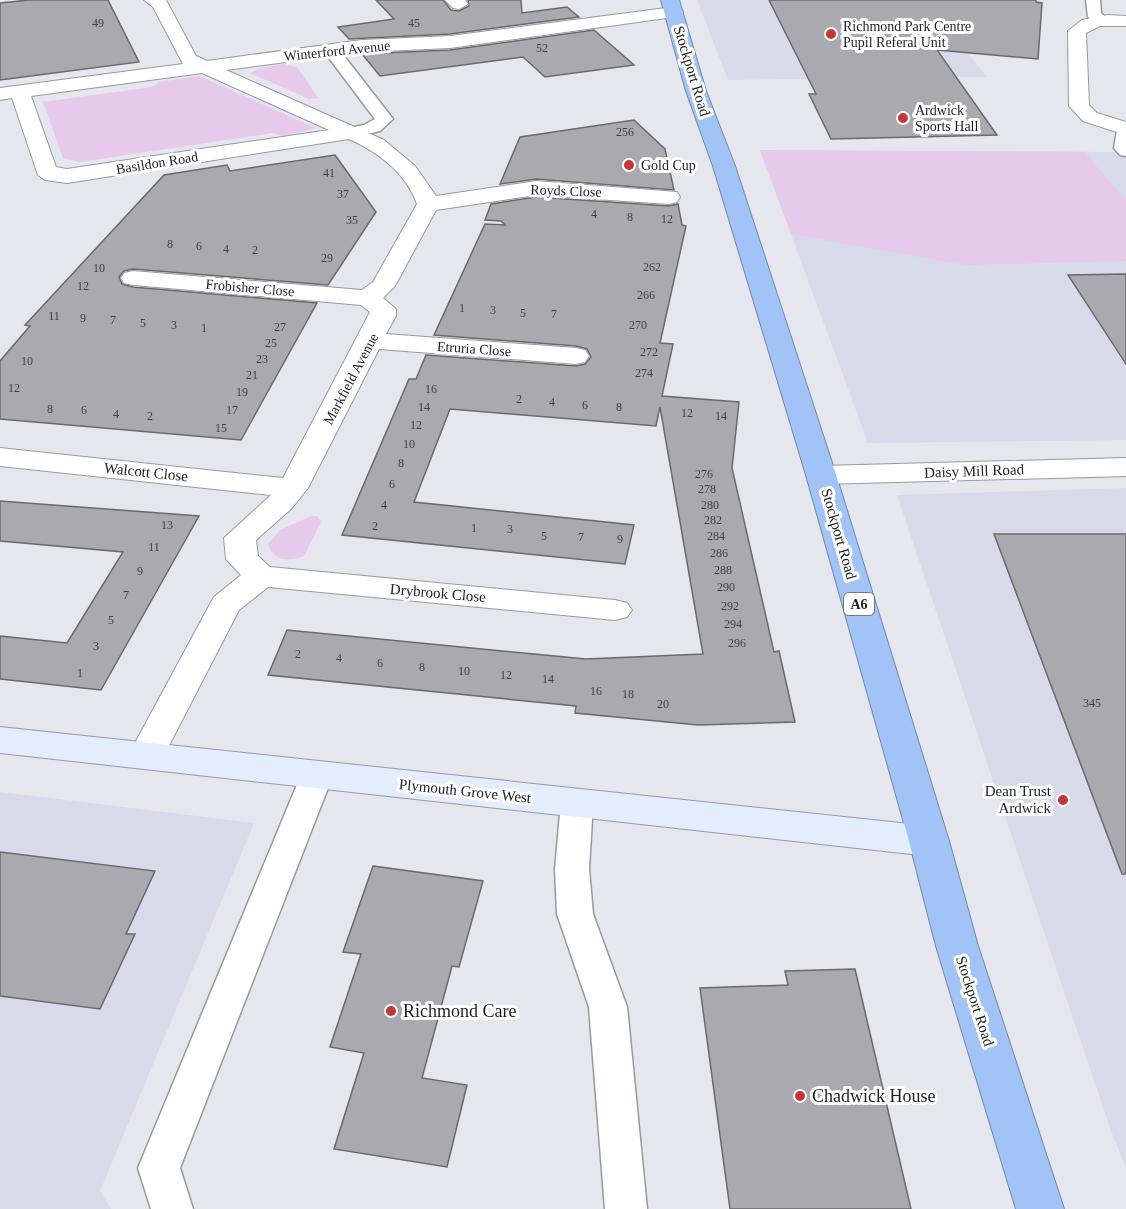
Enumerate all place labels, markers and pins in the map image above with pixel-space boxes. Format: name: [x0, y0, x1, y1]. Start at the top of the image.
place label: Richmond Park Centre Pupil Referal Unit: [843, 19, 971, 50]
marker: Richmond Park Centre Pupil Referal Unit: [824, 27, 838, 41]
place label: Ardwick Sports Hall: [915, 103, 979, 134]
marker: Ardwick Sports Hall: [896, 111, 910, 125]
marker: Gold Cup: [622, 158, 636, 172]
place label: Gold Cup: [641, 158, 696, 173]
place label: Dean Trust Ardwick: [985, 783, 1052, 816]
marker: Dean Trust Ardwick: [1056, 793, 1070, 807]
place label: Richmond Care: [403, 1001, 516, 1021]
marker: Richmond Care: [384, 1004, 398, 1018]
place label: Chadwick House: [812, 1086, 935, 1106]
marker: Chadwick House: [793, 1089, 807, 1103]

